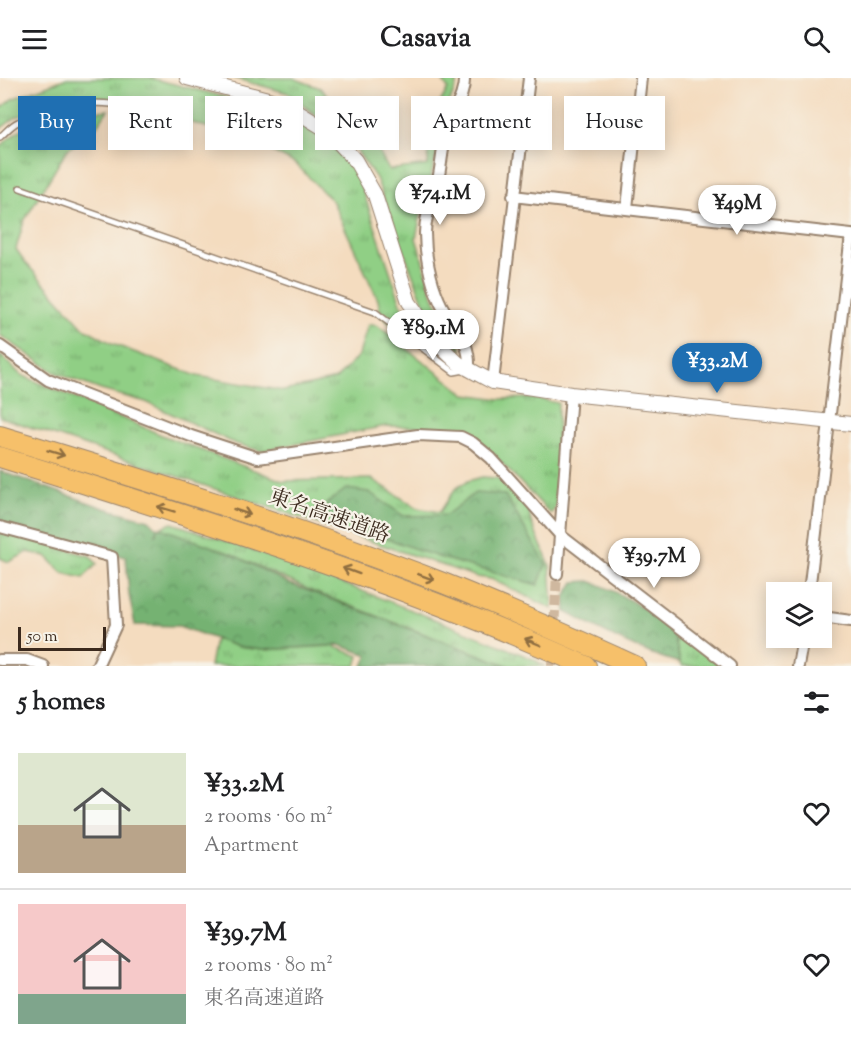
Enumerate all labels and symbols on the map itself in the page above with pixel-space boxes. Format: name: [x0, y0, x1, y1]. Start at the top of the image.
pin: ¥74.1M: [391, 175, 489, 226]
pin: ¥49M: [701, 185, 773, 236]
pin: ¥89.1M: [384, 310, 482, 361]
pin: ¥33.2M: [668, 343, 766, 394]
one-way arrow: [46, 448, 65, 459]
street label: 東名高速道路: [265, 482, 393, 552]
one-way arrow: [157, 503, 176, 514]
one-way arrow: [232, 507, 251, 518]
pin: ¥39.7M: [605, 538, 703, 589]
one-way arrow: [342, 565, 361, 576]
one-way arrow: [416, 572, 434, 583]
scale bar: [18, 624, 106, 652]
one-way arrow: [524, 636, 542, 647]

